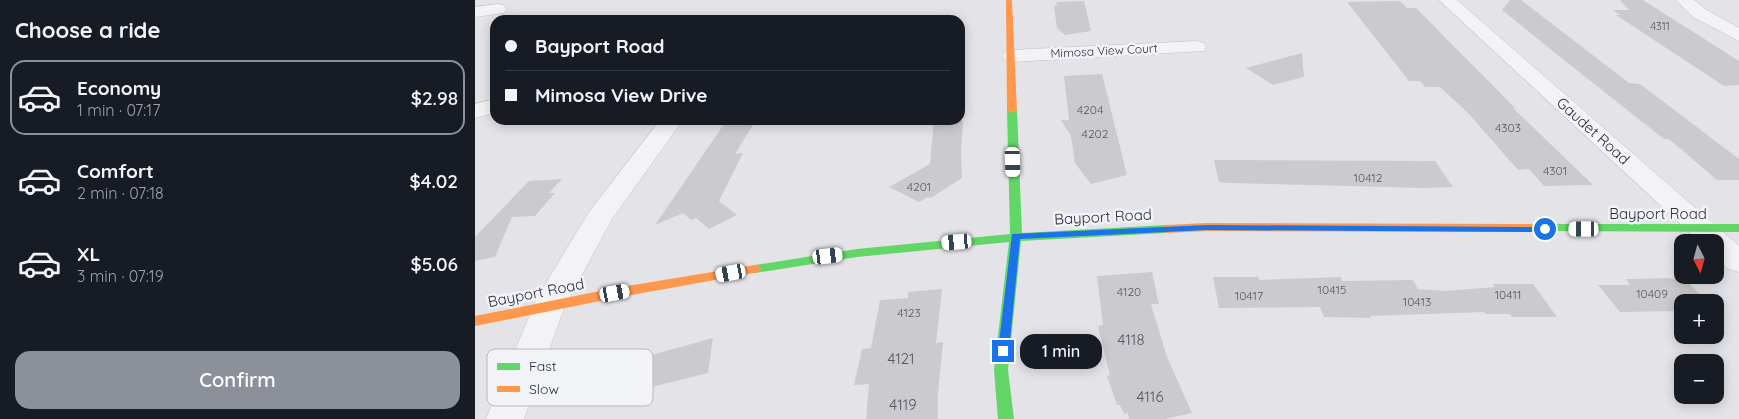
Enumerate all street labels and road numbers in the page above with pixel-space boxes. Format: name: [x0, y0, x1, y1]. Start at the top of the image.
street label: Mimosa View Court: [1050, 40, 1158, 61]
street label: Gaudet Road: [1553, 93, 1634, 168]
street label: Bayport Road: [1054, 204, 1152, 229]
street label: Bayport Road: [1609, 204, 1707, 223]
street label: Bayport Road: [486, 274, 586, 311]

